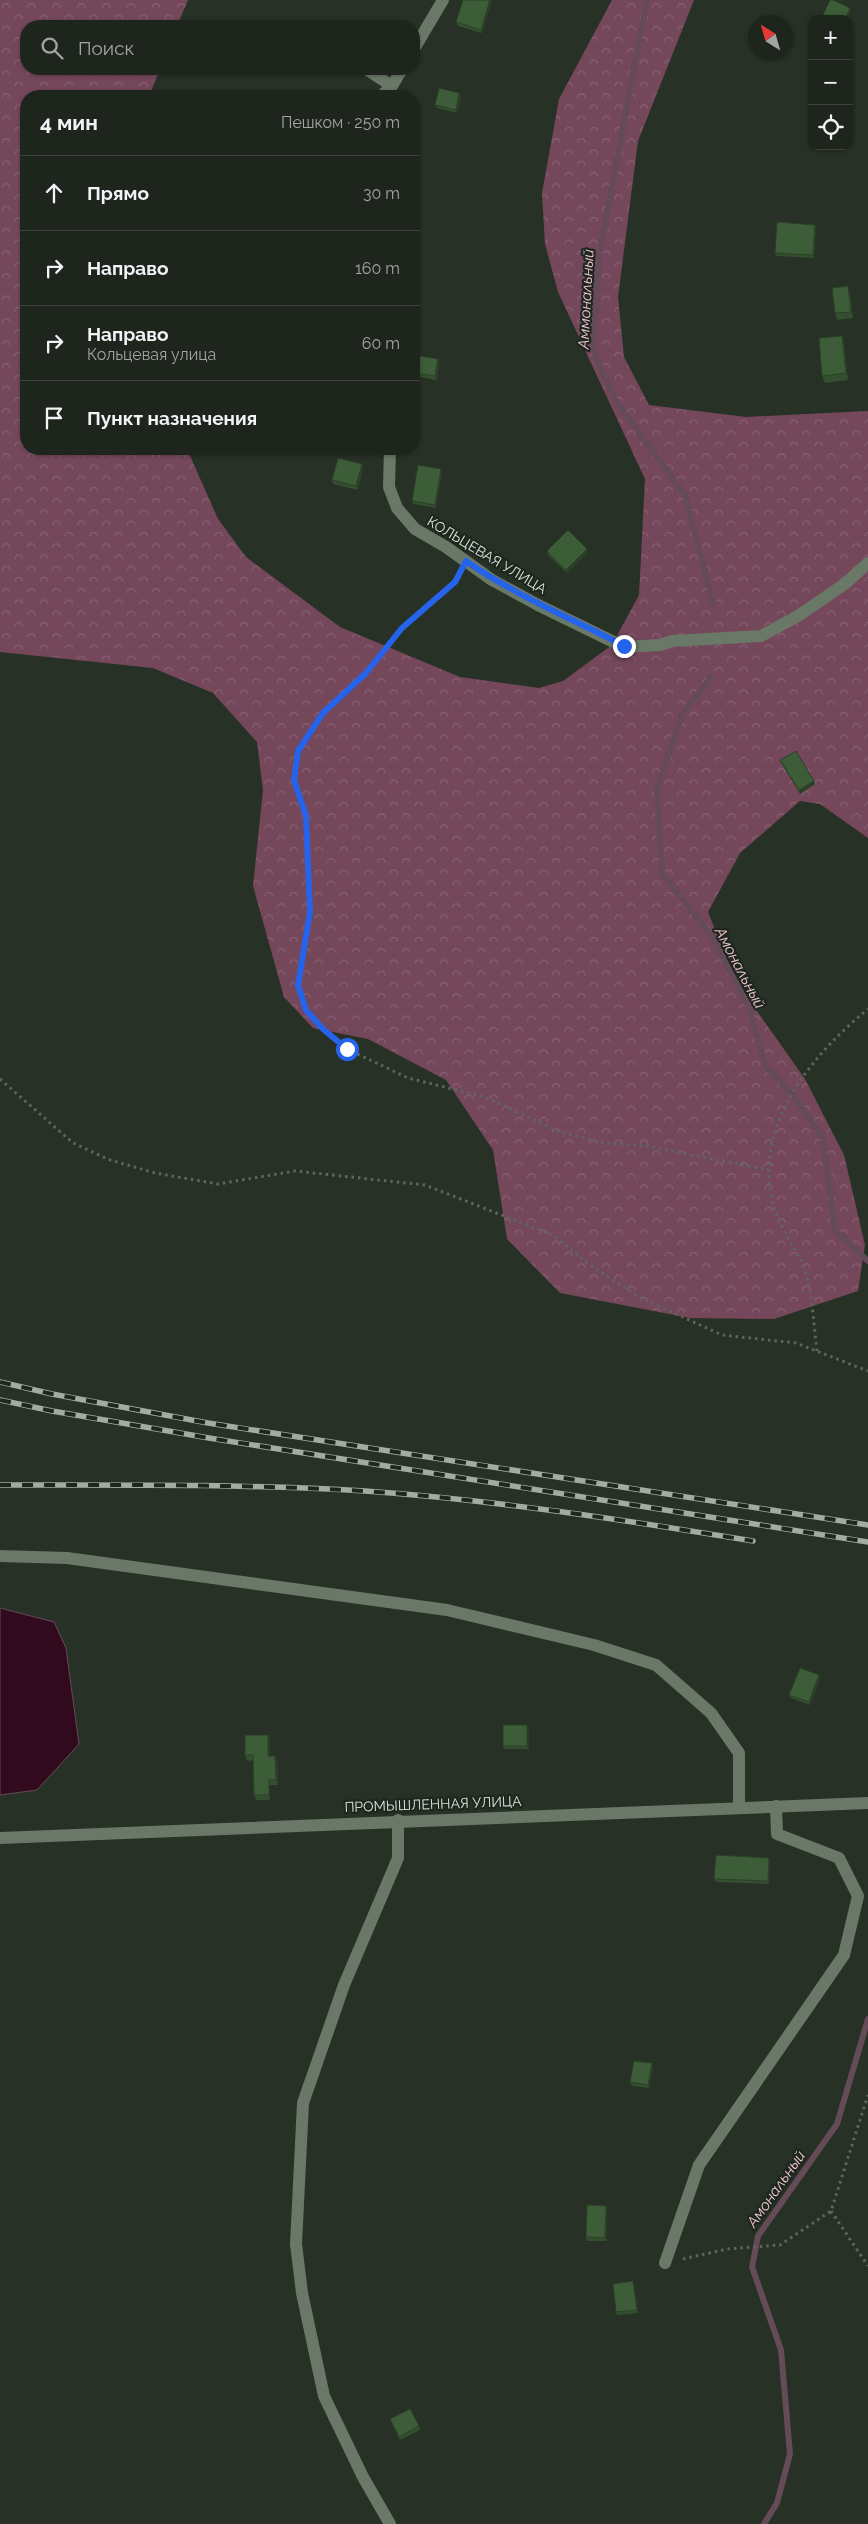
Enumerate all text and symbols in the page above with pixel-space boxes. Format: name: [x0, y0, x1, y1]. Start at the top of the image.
north arrow: [748, 15, 793, 60]
map controls: [808, 15, 853, 150]
button: +: [808, 15, 853, 60]
search box: [20, 20, 420, 75]
icon: search: [38, 34, 66, 62]
text: Поиск: [78, 37, 134, 59]
button: −: [808, 60, 853, 105]
button: locate: [808, 105, 853, 150]
text: 4 мин: [40, 110, 98, 135]
text: Пешком · 250 m: [281, 113, 400, 132]
icon: ahead: [40, 179, 68, 207]
text: Прямо: [87, 182, 149, 204]
text: 30 m: [363, 184, 400, 203]
water label: Аммональный: [574, 248, 598, 350]
icon: right: [40, 254, 68, 282]
text: Направо: [87, 257, 168, 279]
text: 160 m: [355, 259, 400, 278]
text: Направо: [87, 323, 168, 345]
icon: right: [40, 329, 68, 357]
text: 60 m: [362, 334, 400, 353]
text: Кольцевая улица: [87, 345, 216, 364]
icon: arrive: [40, 404, 68, 432]
text: Пункт назначения: [87, 407, 257, 429]
street label: КОЛЬЦЕВАЯ УЛИЦА: [424, 513, 550, 597]
route end: [613, 635, 636, 658]
water label: Амональный: [711, 923, 769, 1012]
route start: [336, 1038, 359, 1061]
street label: ПРОМЫШЛЕННАЯ УЛИЦА: [344, 1793, 522, 1815]
water label: Амональный: [742, 2147, 809, 2232]

